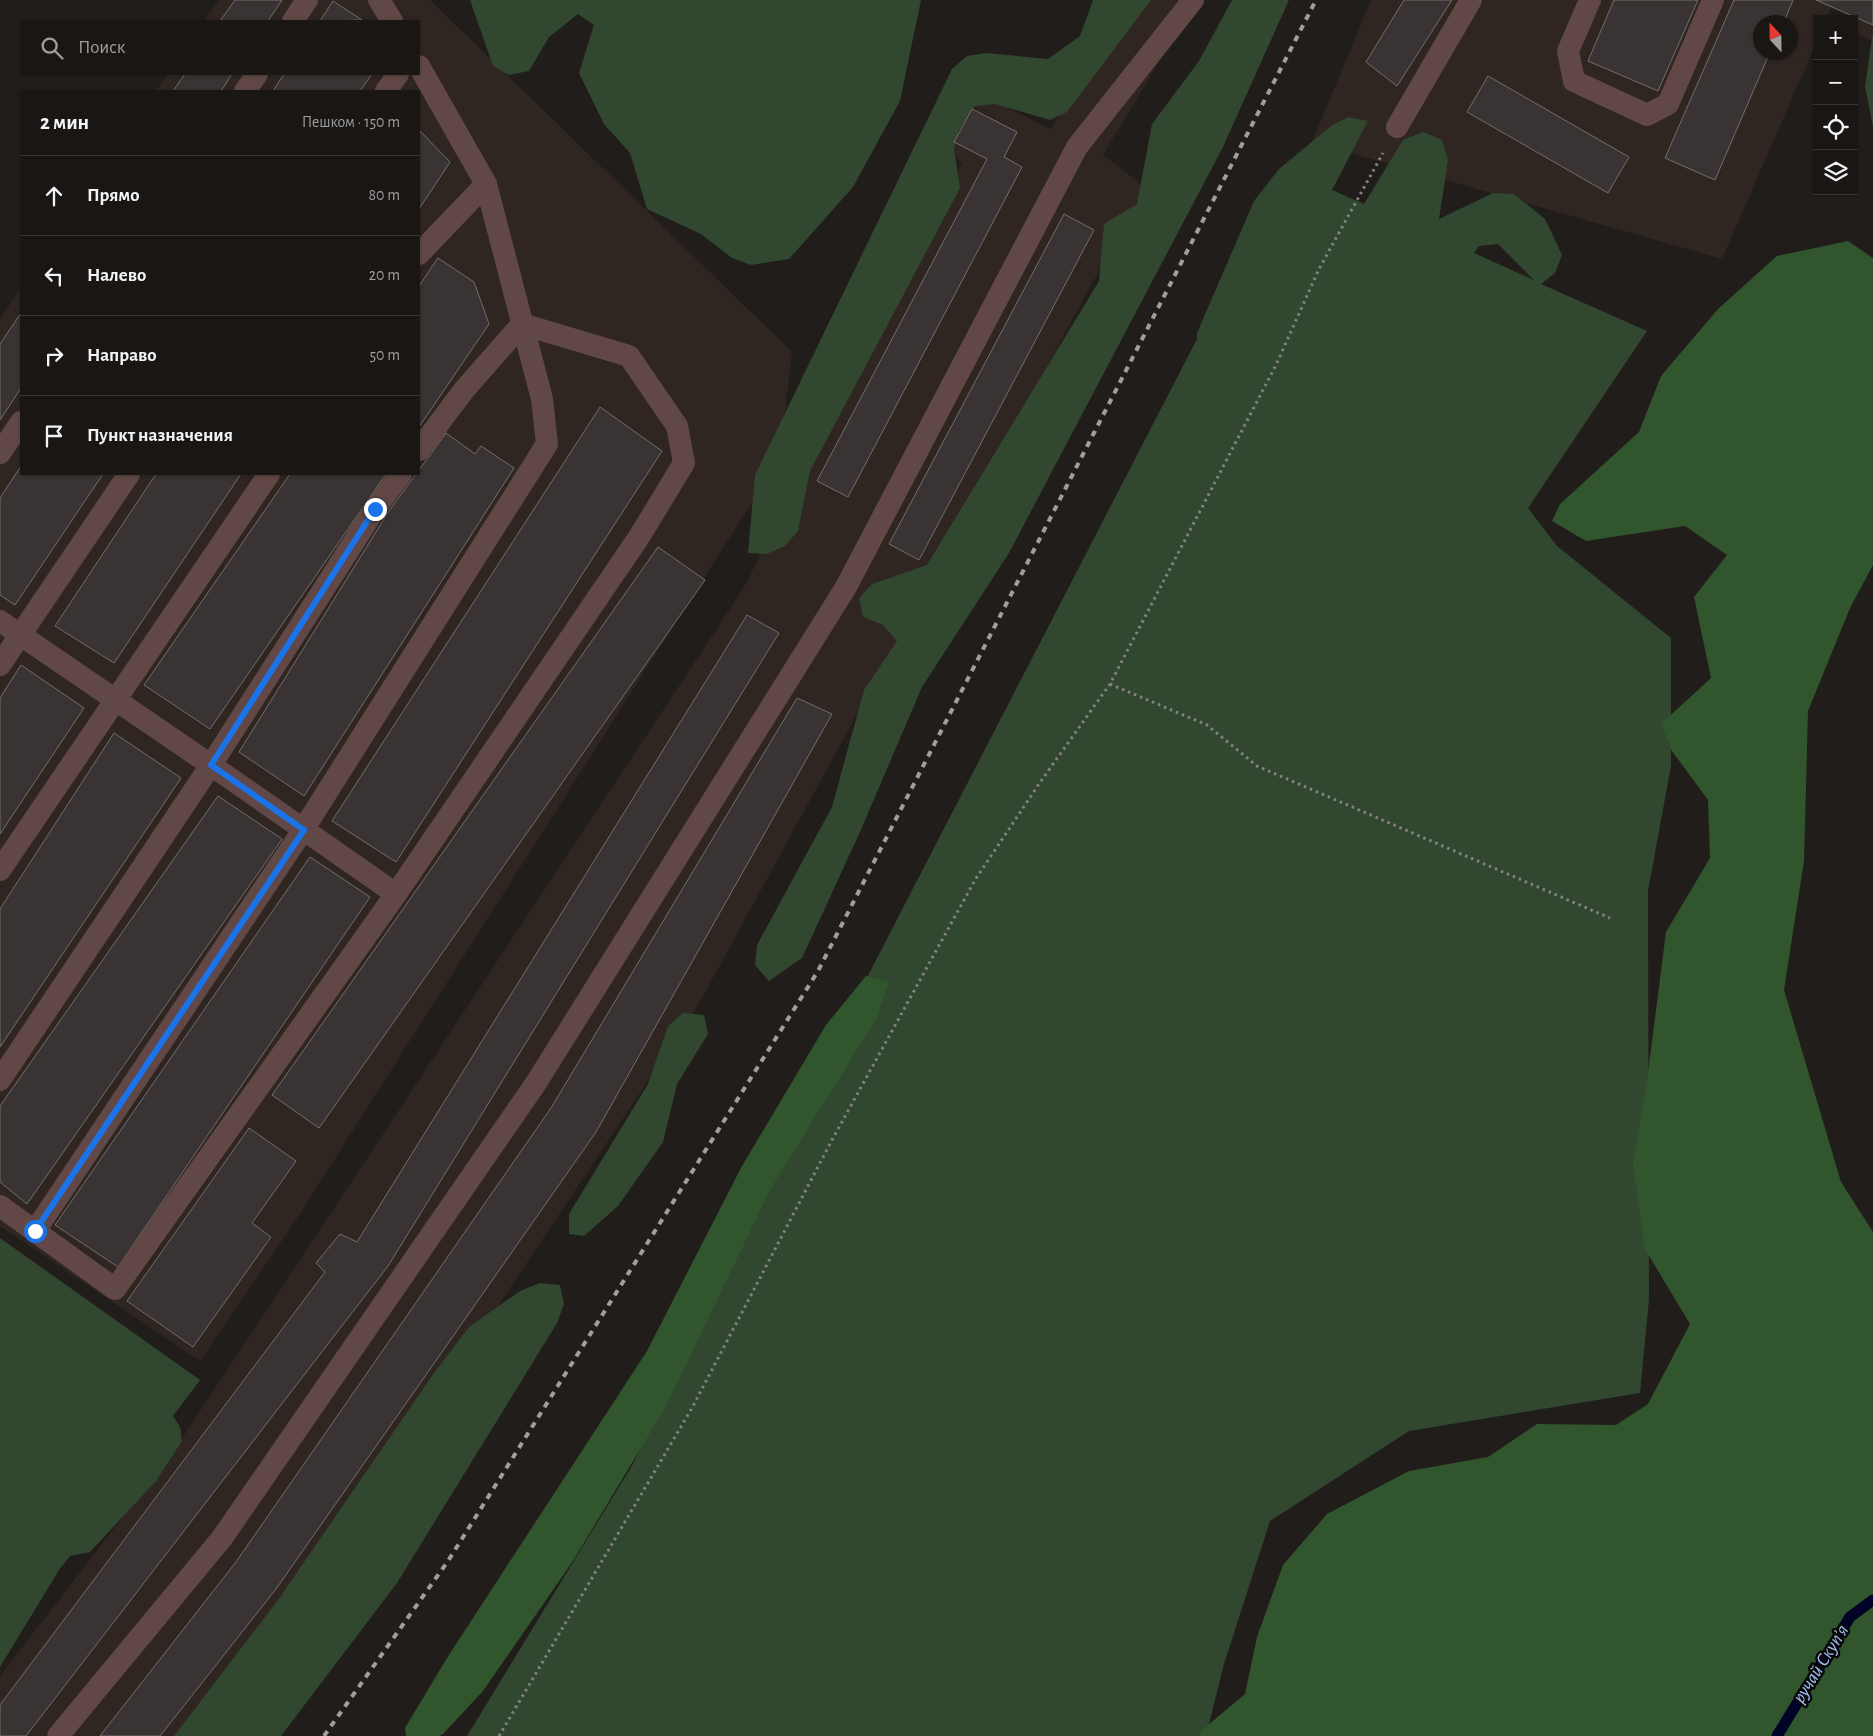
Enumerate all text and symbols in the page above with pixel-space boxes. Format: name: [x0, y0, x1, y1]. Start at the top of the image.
north arrow: [1753, 15, 1798, 60]
map controls: [1813, 15, 1858, 195]
button: +: [1813, 15, 1858, 60]
search box: [20, 20, 420, 75]
icon: search: [38, 34, 66, 62]
text: Поиск: [78, 38, 125, 57]
button: −: [1813, 60, 1858, 105]
button: locate: [1813, 105, 1858, 150]
text: 2 мин: [40, 112, 89, 133]
text: Пешком · 150 m: [302, 114, 400, 130]
button: layers: [1813, 150, 1858, 195]
icon: ahead: [40, 182, 68, 210]
text: Прямо: [87, 186, 140, 205]
text: 80 m: [369, 187, 400, 203]
icon: left: [40, 262, 68, 290]
text: Налево: [87, 266, 146, 285]
text: 20 m: [369, 267, 400, 283]
icon: right: [40, 342, 68, 370]
text: Направо: [87, 346, 157, 365]
text: 50 m: [369, 347, 400, 363]
icon: arrive: [40, 422, 68, 450]
text: Пункт назначения: [87, 426, 233, 445]
route end: [364, 498, 387, 521]
route start: [24, 1220, 47, 1243]
water label: ручай Скупʼя: [1790, 1622, 1852, 1706]

